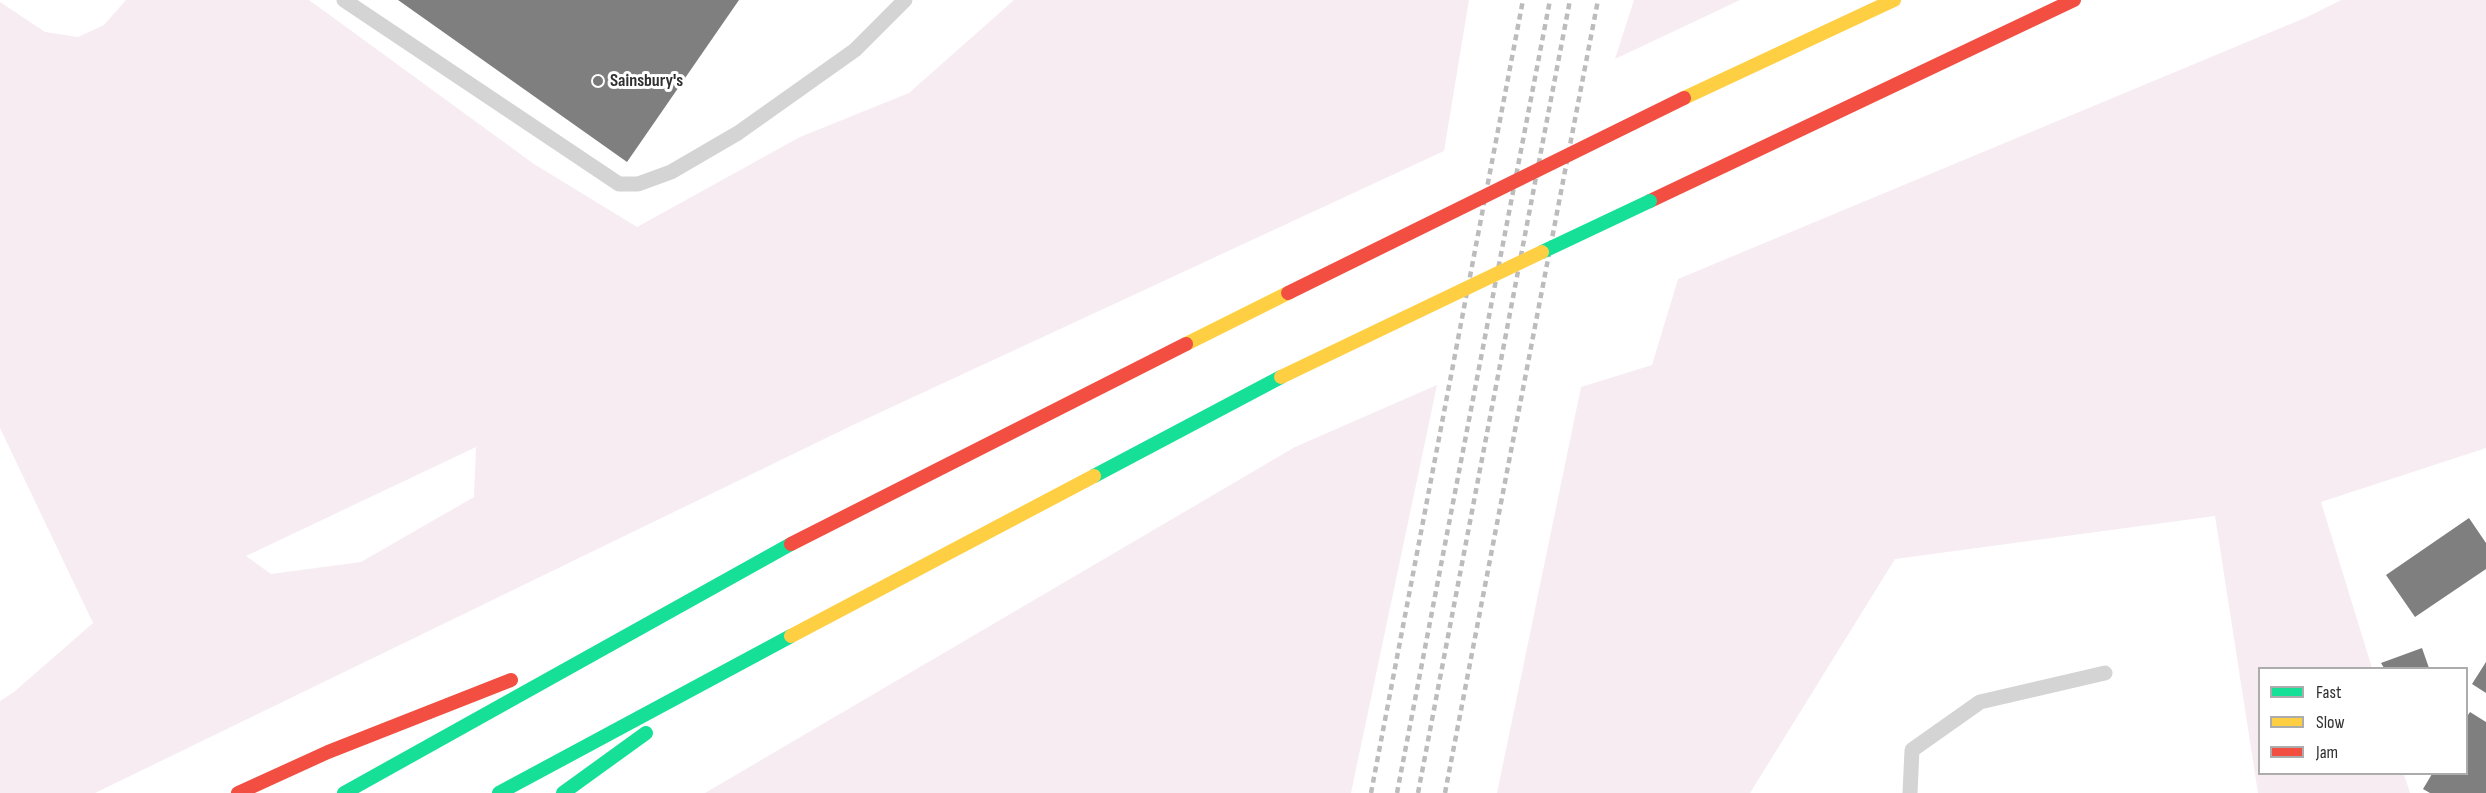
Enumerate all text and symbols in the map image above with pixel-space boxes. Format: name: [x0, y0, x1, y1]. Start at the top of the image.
place label: Sainsbury's: [610, 70, 683, 92]
marker: Sainsbury's: [591, 74, 605, 88]
legend: [2258, 667, 2468, 775]
text: Fast: [2316, 682, 2341, 703]
text: Slow: [2316, 712, 2345, 733]
text: Jam: [2316, 742, 2338, 763]

